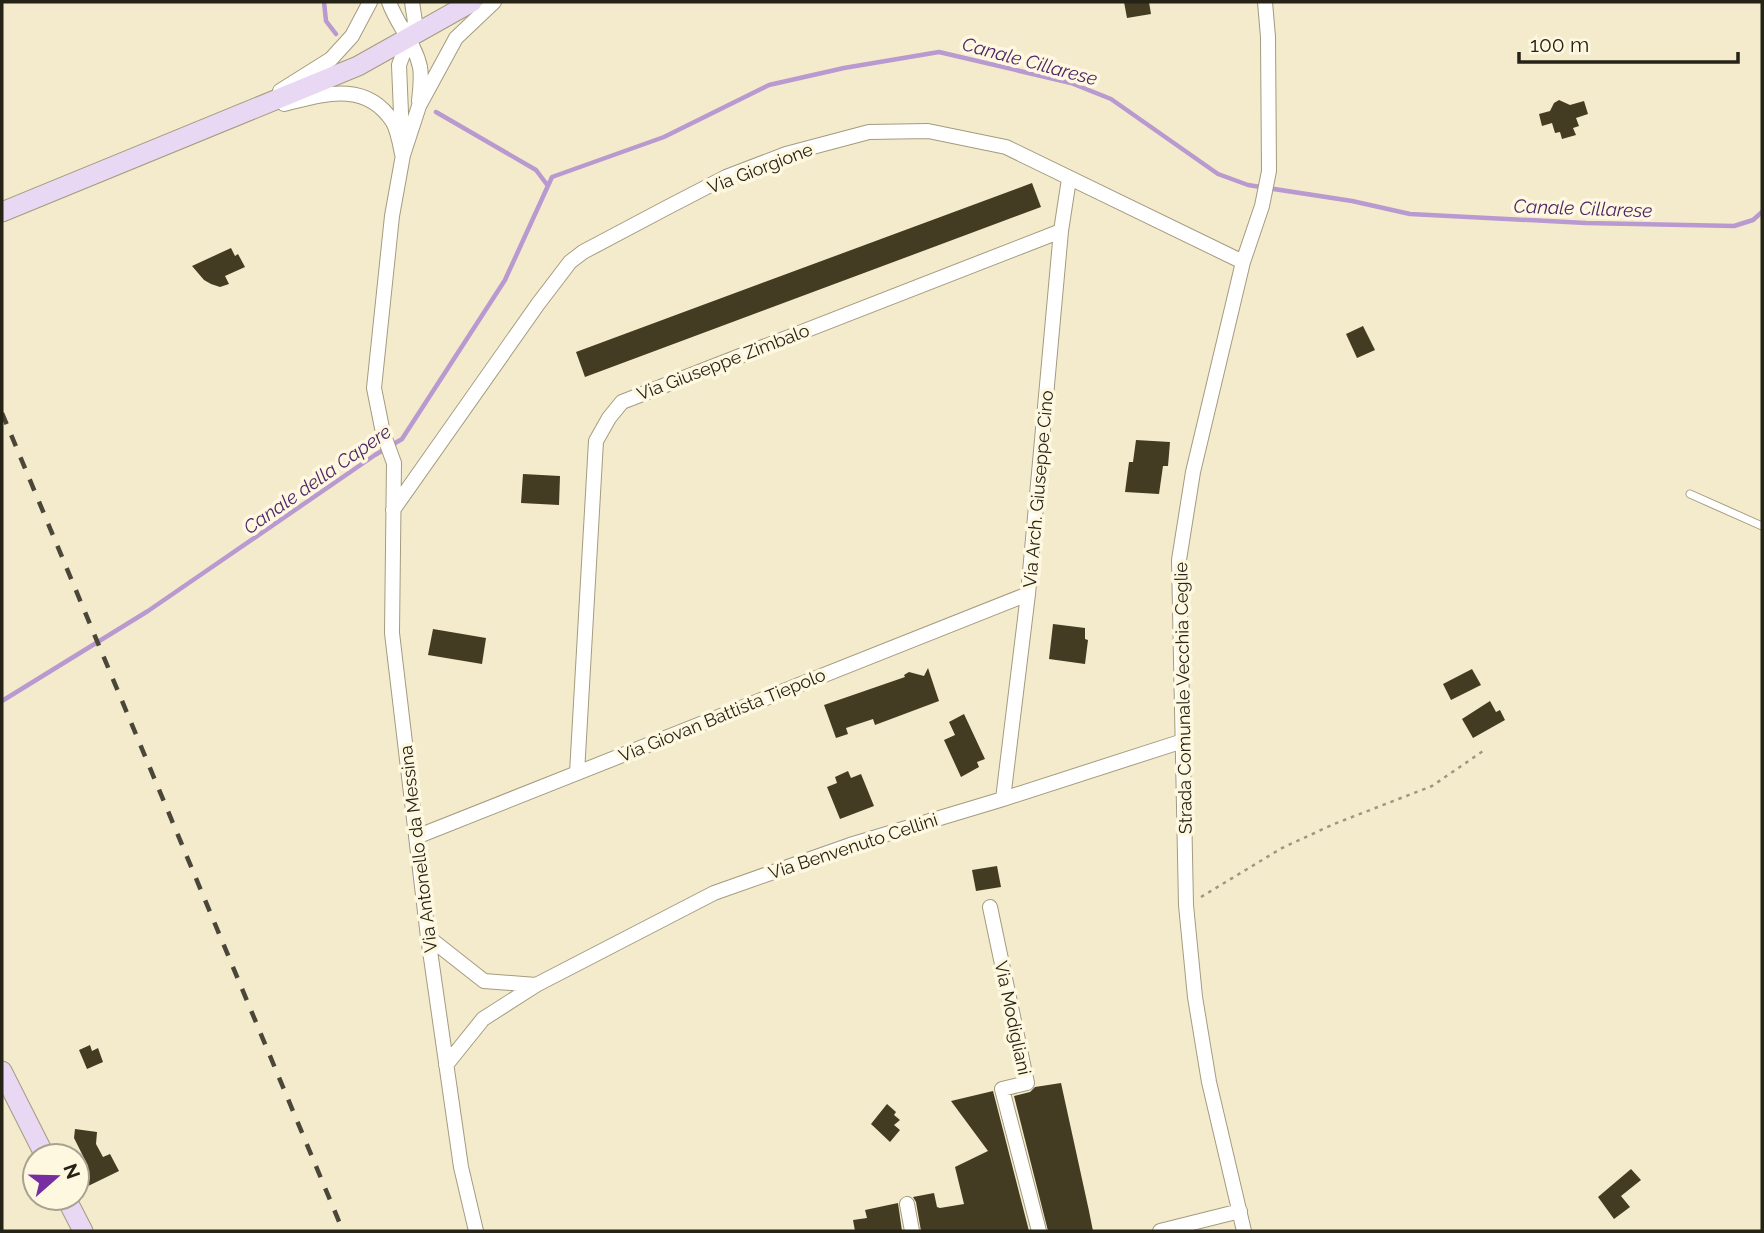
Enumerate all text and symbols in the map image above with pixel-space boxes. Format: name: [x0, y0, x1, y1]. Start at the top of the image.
scale bar: [1519, 21, 1738, 65]
water label: Canale Cillarese: [960, 32, 1100, 90]
text: 100 m: [1530, 32, 1589, 57]
street label: Via Giorgione: [704, 138, 816, 198]
water label: Canale Cillarese: [1513, 195, 1653, 221]
street label: Via Giuseppe Zimbalo: [634, 319, 812, 405]
street label: Via Arch. Giuseppe Cino: [1019, 389, 1057, 589]
water label: Canale della Capere: [239, 420, 395, 538]
street label: Strada Comunale Vecchia Ceglie: [1170, 561, 1196, 834]
street label: Via Giovan Battista Tiepolo: [616, 664, 829, 766]
street label: Via Antonello da Messina: [395, 744, 441, 954]
street label: Via Benvenuto Cellini: [766, 809, 940, 883]
street label: Via Modigliani: [991, 959, 1035, 1077]
north arrow: [21, 1142, 91, 1212]
text: N: [59, 1161, 85, 1182]

